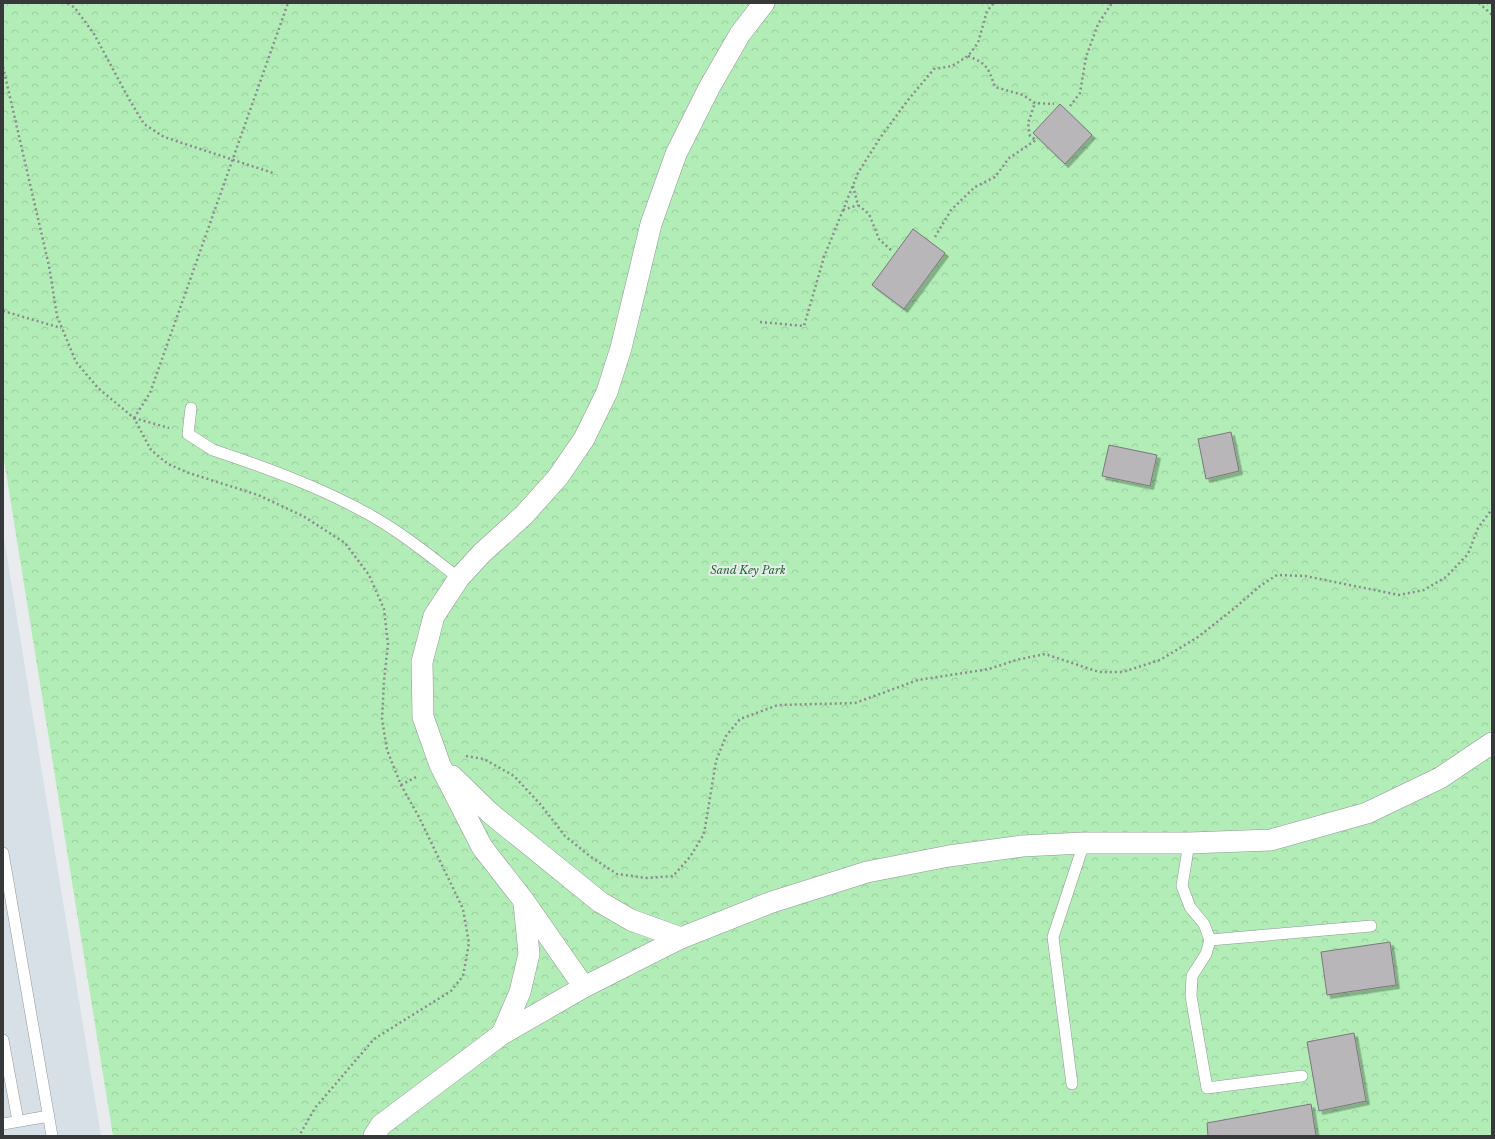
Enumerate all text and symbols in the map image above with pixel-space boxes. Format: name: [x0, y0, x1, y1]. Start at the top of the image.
park label: Sand Key Park: [710, 563, 786, 577]

